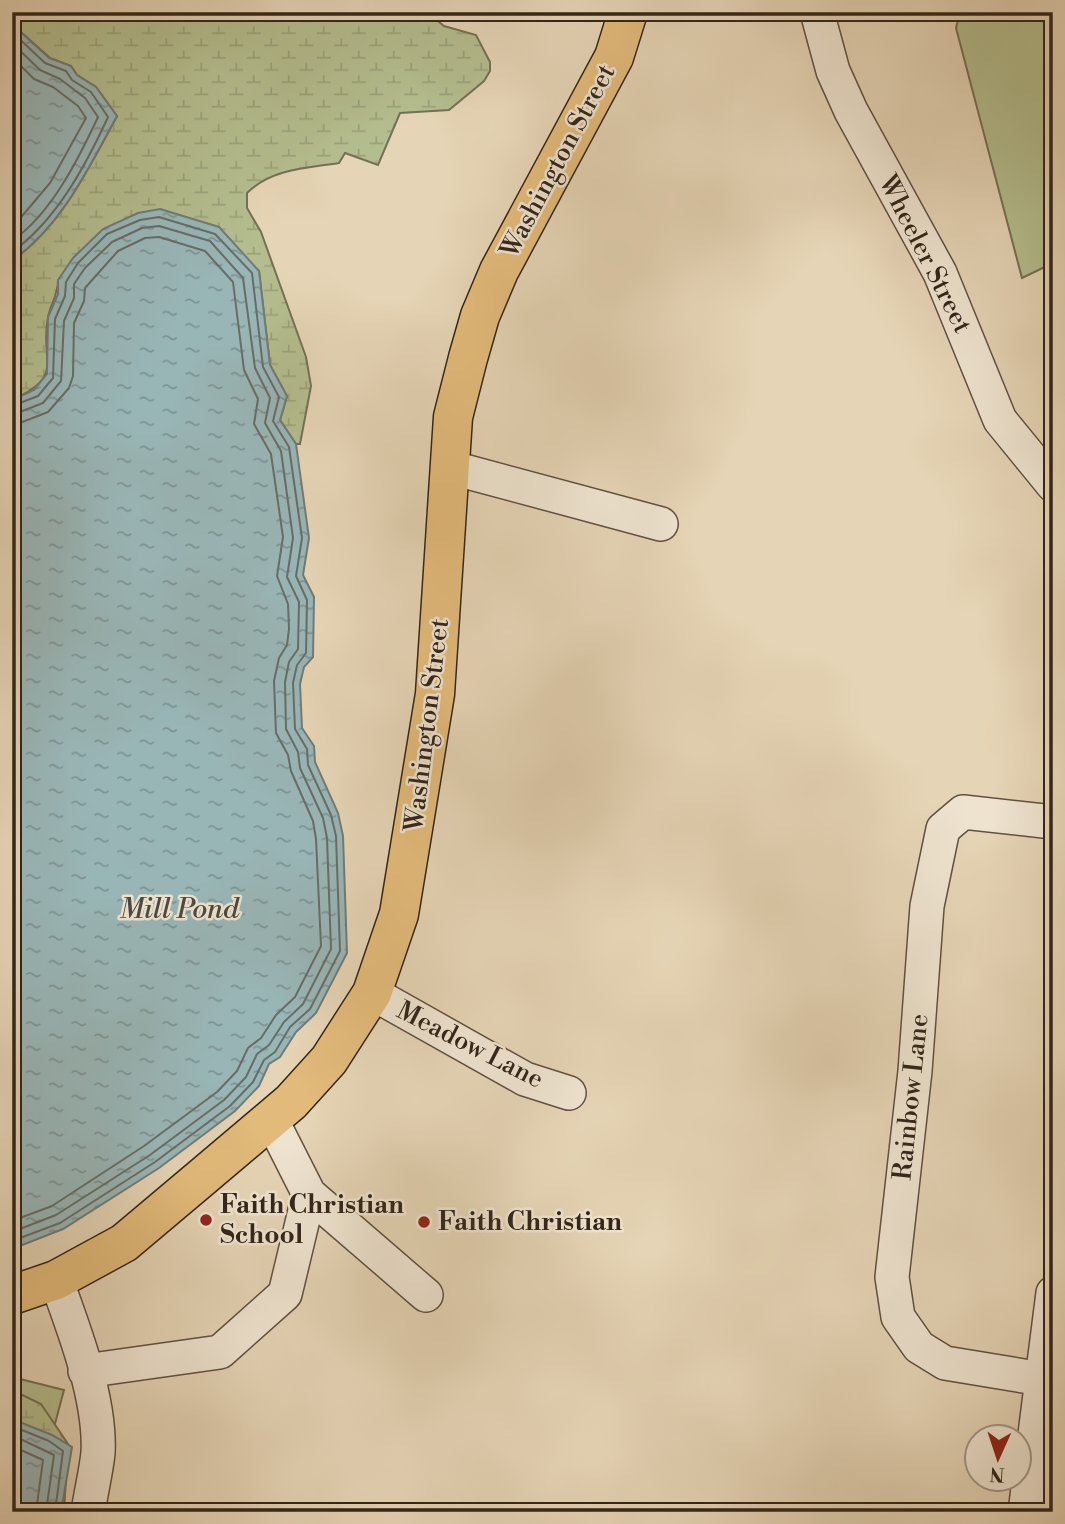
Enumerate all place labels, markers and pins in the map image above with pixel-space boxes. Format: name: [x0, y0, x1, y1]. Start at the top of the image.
place label: Faith Christian School: [220, 1189, 404, 1251]
place label: Faith Christian: [438, 1206, 622, 1238]
marker: Faith Christian School: [198, 1212, 214, 1228]
marker: Faith Christian: [416, 1214, 432, 1230]

